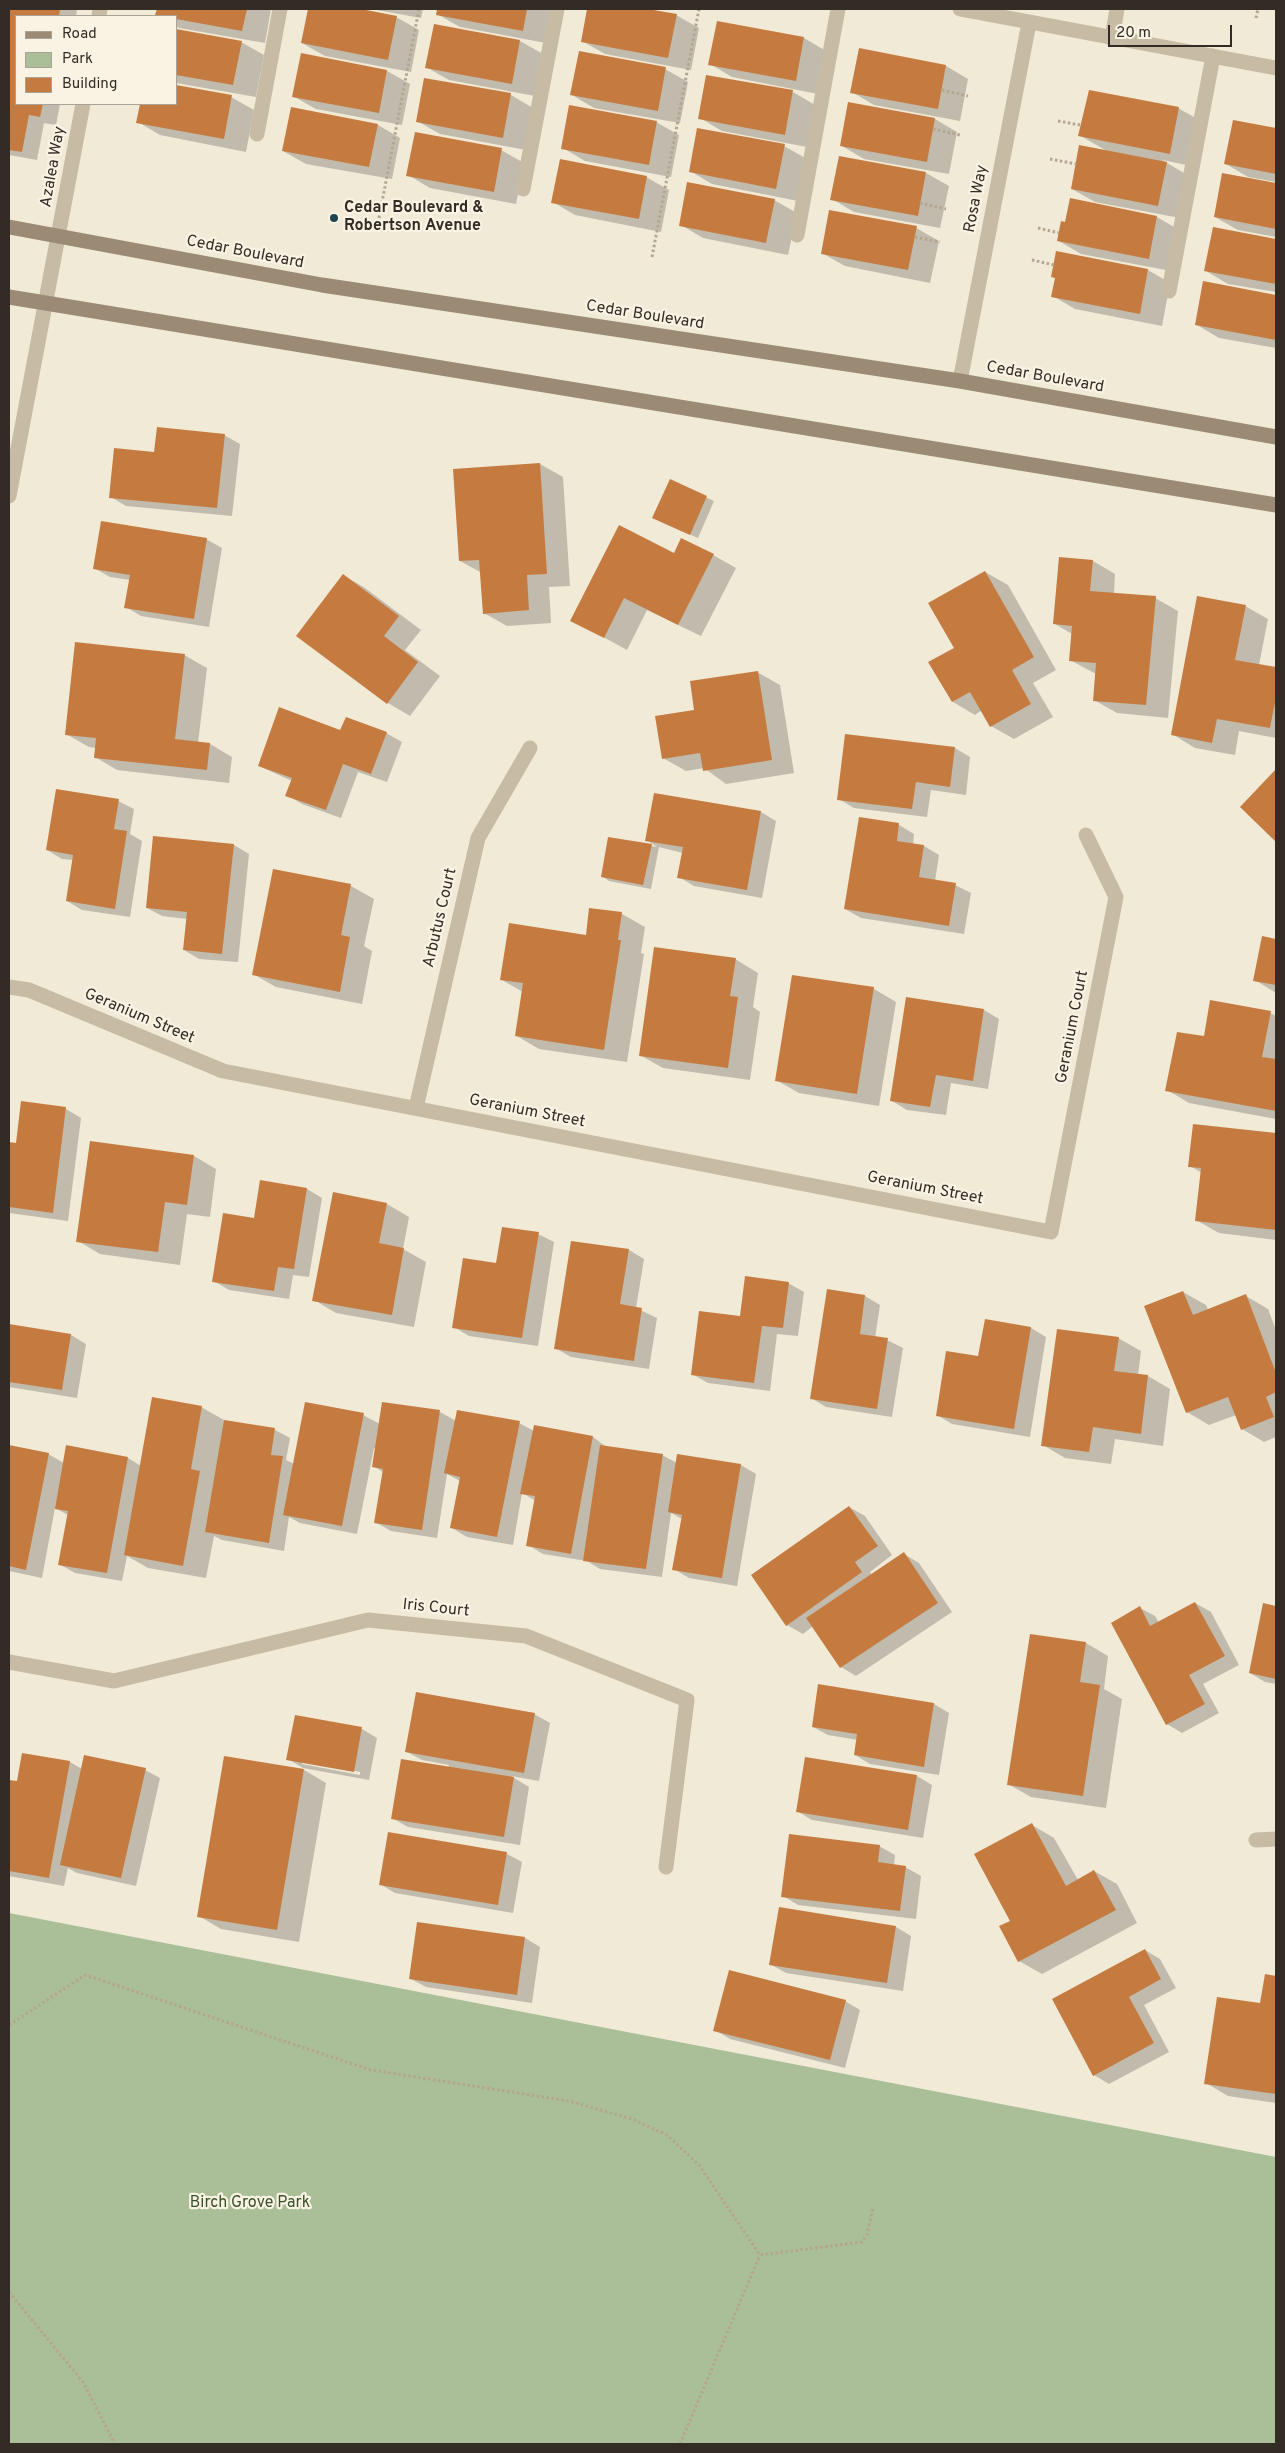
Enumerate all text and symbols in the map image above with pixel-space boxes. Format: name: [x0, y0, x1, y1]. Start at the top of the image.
legend: [15, 15, 178, 105]
scale bar: [1110, 15, 1234, 47]
text: 20 m: [1116, 24, 1151, 43]
text: Road: [62, 25, 97, 44]
text: Park: [62, 50, 93, 69]
text: Building: [62, 75, 117, 94]
street label: Azalea Way: [37, 125, 71, 209]
street label: Rosa Way: [961, 164, 993, 234]
place label: Cedar Boulevard & Robertson Avenue: [344, 199, 484, 237]
marker: Cedar Boulevard & Robertson Avenue: [328, 212, 340, 224]
street label: Cedar Boulevard: [185, 232, 305, 274]
street label: Cedar Boulevard: [585, 297, 705, 335]
street label: Cedar Boulevard: [985, 358, 1105, 398]
street label: Arbutus Court: [420, 866, 462, 970]
street label: Geranium Court: [1053, 969, 1093, 1085]
street label: Geranium Street: [81, 985, 197, 1049]
street label: Geranium Street: [467, 1091, 587, 1133]
street label: Geranium Street: [865, 1168, 985, 1210]
street label: Iris Court: [402, 1596, 470, 1622]
park label: Birch Grove Park: [190, 2194, 310, 2214]

